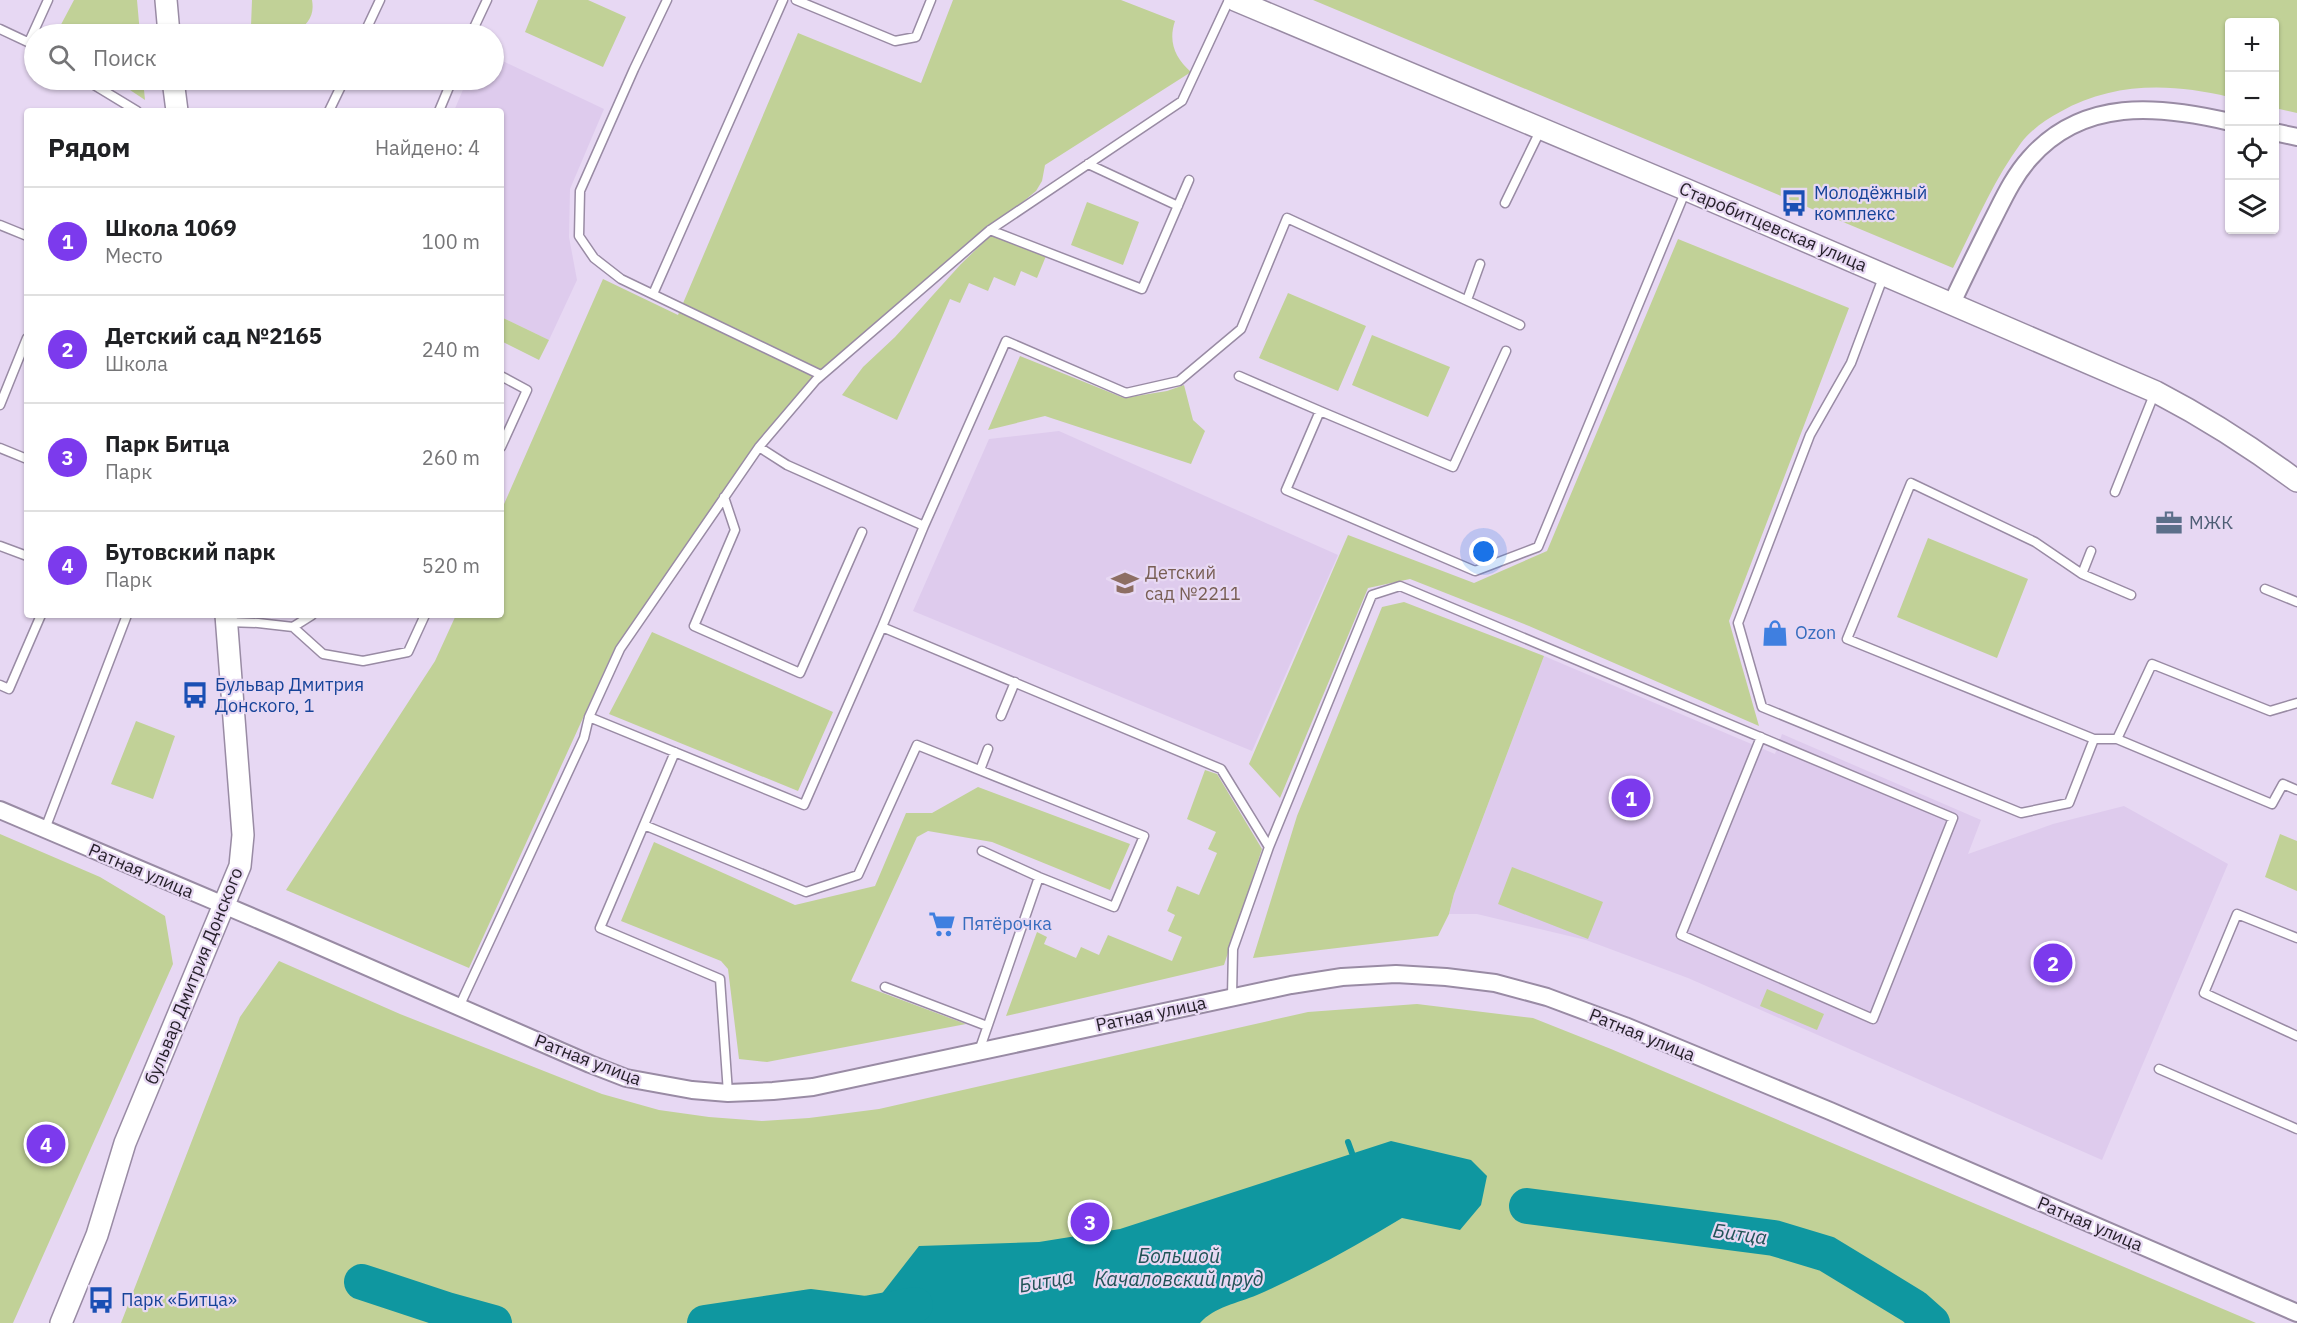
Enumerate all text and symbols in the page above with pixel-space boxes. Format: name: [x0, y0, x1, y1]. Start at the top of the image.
map controls: [2225, 18, 2279, 234]
button: +: [2225, 18, 2279, 72]
search box: [24, 24, 504, 90]
icon: search: [45, 41, 78, 74]
text: Поиск: [93, 43, 157, 72]
button: −: [2225, 72, 2279, 126]
button: locate: [2225, 126, 2279, 180]
text: Рядом: [48, 130, 130, 164]
text: Найдено: 4: [375, 134, 480, 161]
street label: Старобитцевская улица: [1676, 177, 1871, 277]
button: layers: [2225, 180, 2279, 234]
place label: Молодёжный комплекс: [1814, 181, 1927, 225]
bus stop icon: Молодёжный комплекс: [1779, 188, 1809, 218]
text: Школа 1069: [105, 213, 237, 242]
text: 1: [62, 228, 74, 255]
text: 100 m: [422, 228, 480, 255]
text: Место: [105, 242, 163, 269]
text: Детский сад №2165: [105, 321, 322, 350]
text: 2: [62, 336, 74, 363]
text: 240 m: [422, 336, 480, 363]
text: Школа: [105, 350, 168, 377]
text: Парк Битца: [105, 429, 230, 458]
text: 3: [62, 444, 74, 471]
text: 260 m: [422, 444, 480, 471]
text: Парк: [105, 458, 152, 485]
office icon: МЖК: [2154, 508, 2184, 538]
place label: МЖК: [2189, 511, 2233, 534]
text: Бутовский парк: [105, 537, 276, 566]
your location: [1469, 537, 1498, 566]
text: 4: [62, 552, 74, 579]
text: 520 m: [422, 552, 480, 579]
place label: Детский сад №2211: [1145, 561, 1241, 605]
text: Парк: [105, 566, 152, 593]
school or university icon: Детский сад №2211: [1110, 568, 1140, 598]
shop icon: Ozon: [1760, 618, 1790, 648]
place label: Ozon: [1795, 621, 1836, 644]
place label: Бульвар Дмитрия Донского, 1: [215, 673, 364, 717]
bus stop icon: Бульвар Дмитрия Донского, 1: [180, 680, 210, 710]
pin: 1: [1612, 776, 1650, 820]
street label: Ратная улица: [85, 838, 198, 903]
street label: бульвар Дмитрия Донского: [139, 864, 248, 1088]
supermarket icon: Пятёрочка: [927, 909, 957, 939]
place label: Пятёрочка: [962, 912, 1052, 935]
pin: 2: [2034, 940, 2072, 986]
street label: Ратная улица: [1094, 990, 1209, 1036]
street label: Ратная улица: [1586, 1003, 1699, 1066]
street label: Ратная улица: [532, 1029, 645, 1091]
pin: 4: [26, 1122, 66, 1166]
street label: Ратная улица: [2034, 1191, 2147, 1256]
pin: 3: [1070, 1200, 1110, 1244]
water label: Битца: [1711, 1216, 1769, 1251]
water label: Большой Качаловский пруд: [1094, 1242, 1264, 1292]
water label: Битца: [1017, 1262, 1075, 1299]
bus stop icon: Парк «Битца»: [86, 1285, 116, 1315]
place label: Парк «Битца»: [121, 1288, 237, 1311]

